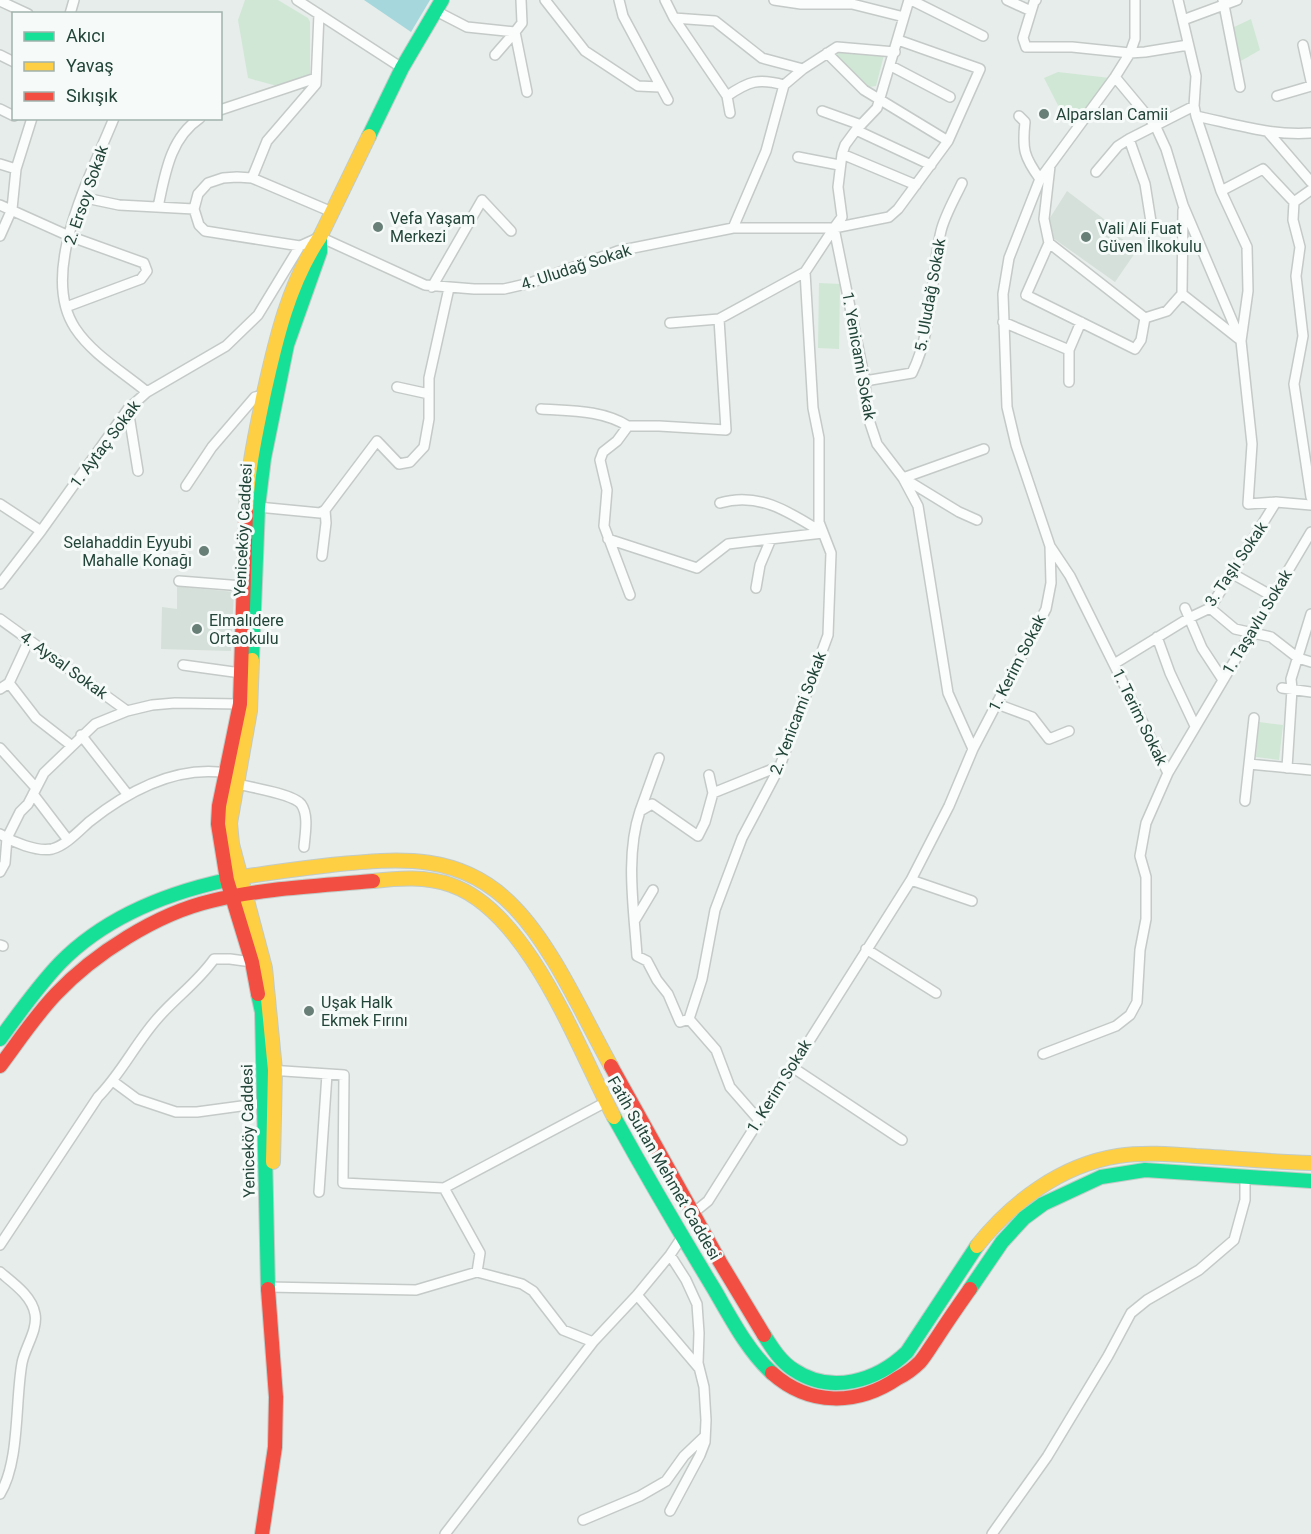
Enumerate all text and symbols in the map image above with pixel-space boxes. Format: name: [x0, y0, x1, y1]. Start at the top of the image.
legend: [12, 12, 222, 120]
text: Akıcı: [66, 25, 105, 46]
text: Yavaş: [66, 55, 114, 76]
text: Sıkışık: [66, 85, 118, 106]
place label: Alparslan Camii: [1056, 105, 1168, 124]
marker: Alparslan Camii: [1037, 107, 1051, 121]
street label: 2. Ersoy Sokak: [60, 142, 112, 247]
place label: Vefa Yaşam Merkezi: [390, 209, 475, 246]
place label: Vali Ali Fuat Güven İlkokulu: [1098, 219, 1202, 256]
marker: Vefa Yaşam Merkezi: [371, 220, 385, 234]
marker: Vali Ali Fuat Güven İlkokulu: [1079, 230, 1093, 244]
street label: 5. Uludağ Sokak: [911, 236, 949, 353]
street label: 4. Uludağ Sokak: [519, 240, 634, 294]
street label: 1. Yenicami Sokak: [838, 290, 880, 423]
street label: 1. Aytaç Sokak: [66, 396, 145, 491]
street label: Yeniceköy Caddesi: [230, 463, 256, 597]
street label: 3. Taşlı Sokak: [1201, 517, 1272, 610]
place label: Selahaddin Eyyubi Mahalle Konağı: [63, 533, 192, 570]
marker: Selahaddin Eyyubi Mahalle Konağı: [197, 544, 211, 558]
street label: 1. Taşavlu Sokak: [1218, 565, 1296, 678]
place label: Elmalıdere Ortaokulu: [209, 611, 284, 648]
street label: 1. Kerim Sokak: [984, 611, 1050, 715]
marker: Elmalıdere Ortaokulu: [190, 622, 204, 636]
street label: 4. Aysal Sokak: [17, 627, 112, 704]
street label: 2. Yenicami Sokak: [766, 648, 830, 777]
street label: 1. Terim Sokak: [1108, 666, 1172, 769]
place label: Uşak Halk Ekmek Fırını: [321, 993, 408, 1030]
marker: Uşak Halk Ekmek Fırını: [302, 1004, 316, 1018]
street label: 1. Kerim Sokak: [743, 1035, 816, 1136]
street label: Yeniceköy Caddesi: [237, 1064, 259, 1198]
street label: Fatih Sultan Mehmet Caddesi: [604, 1073, 724, 1263]

